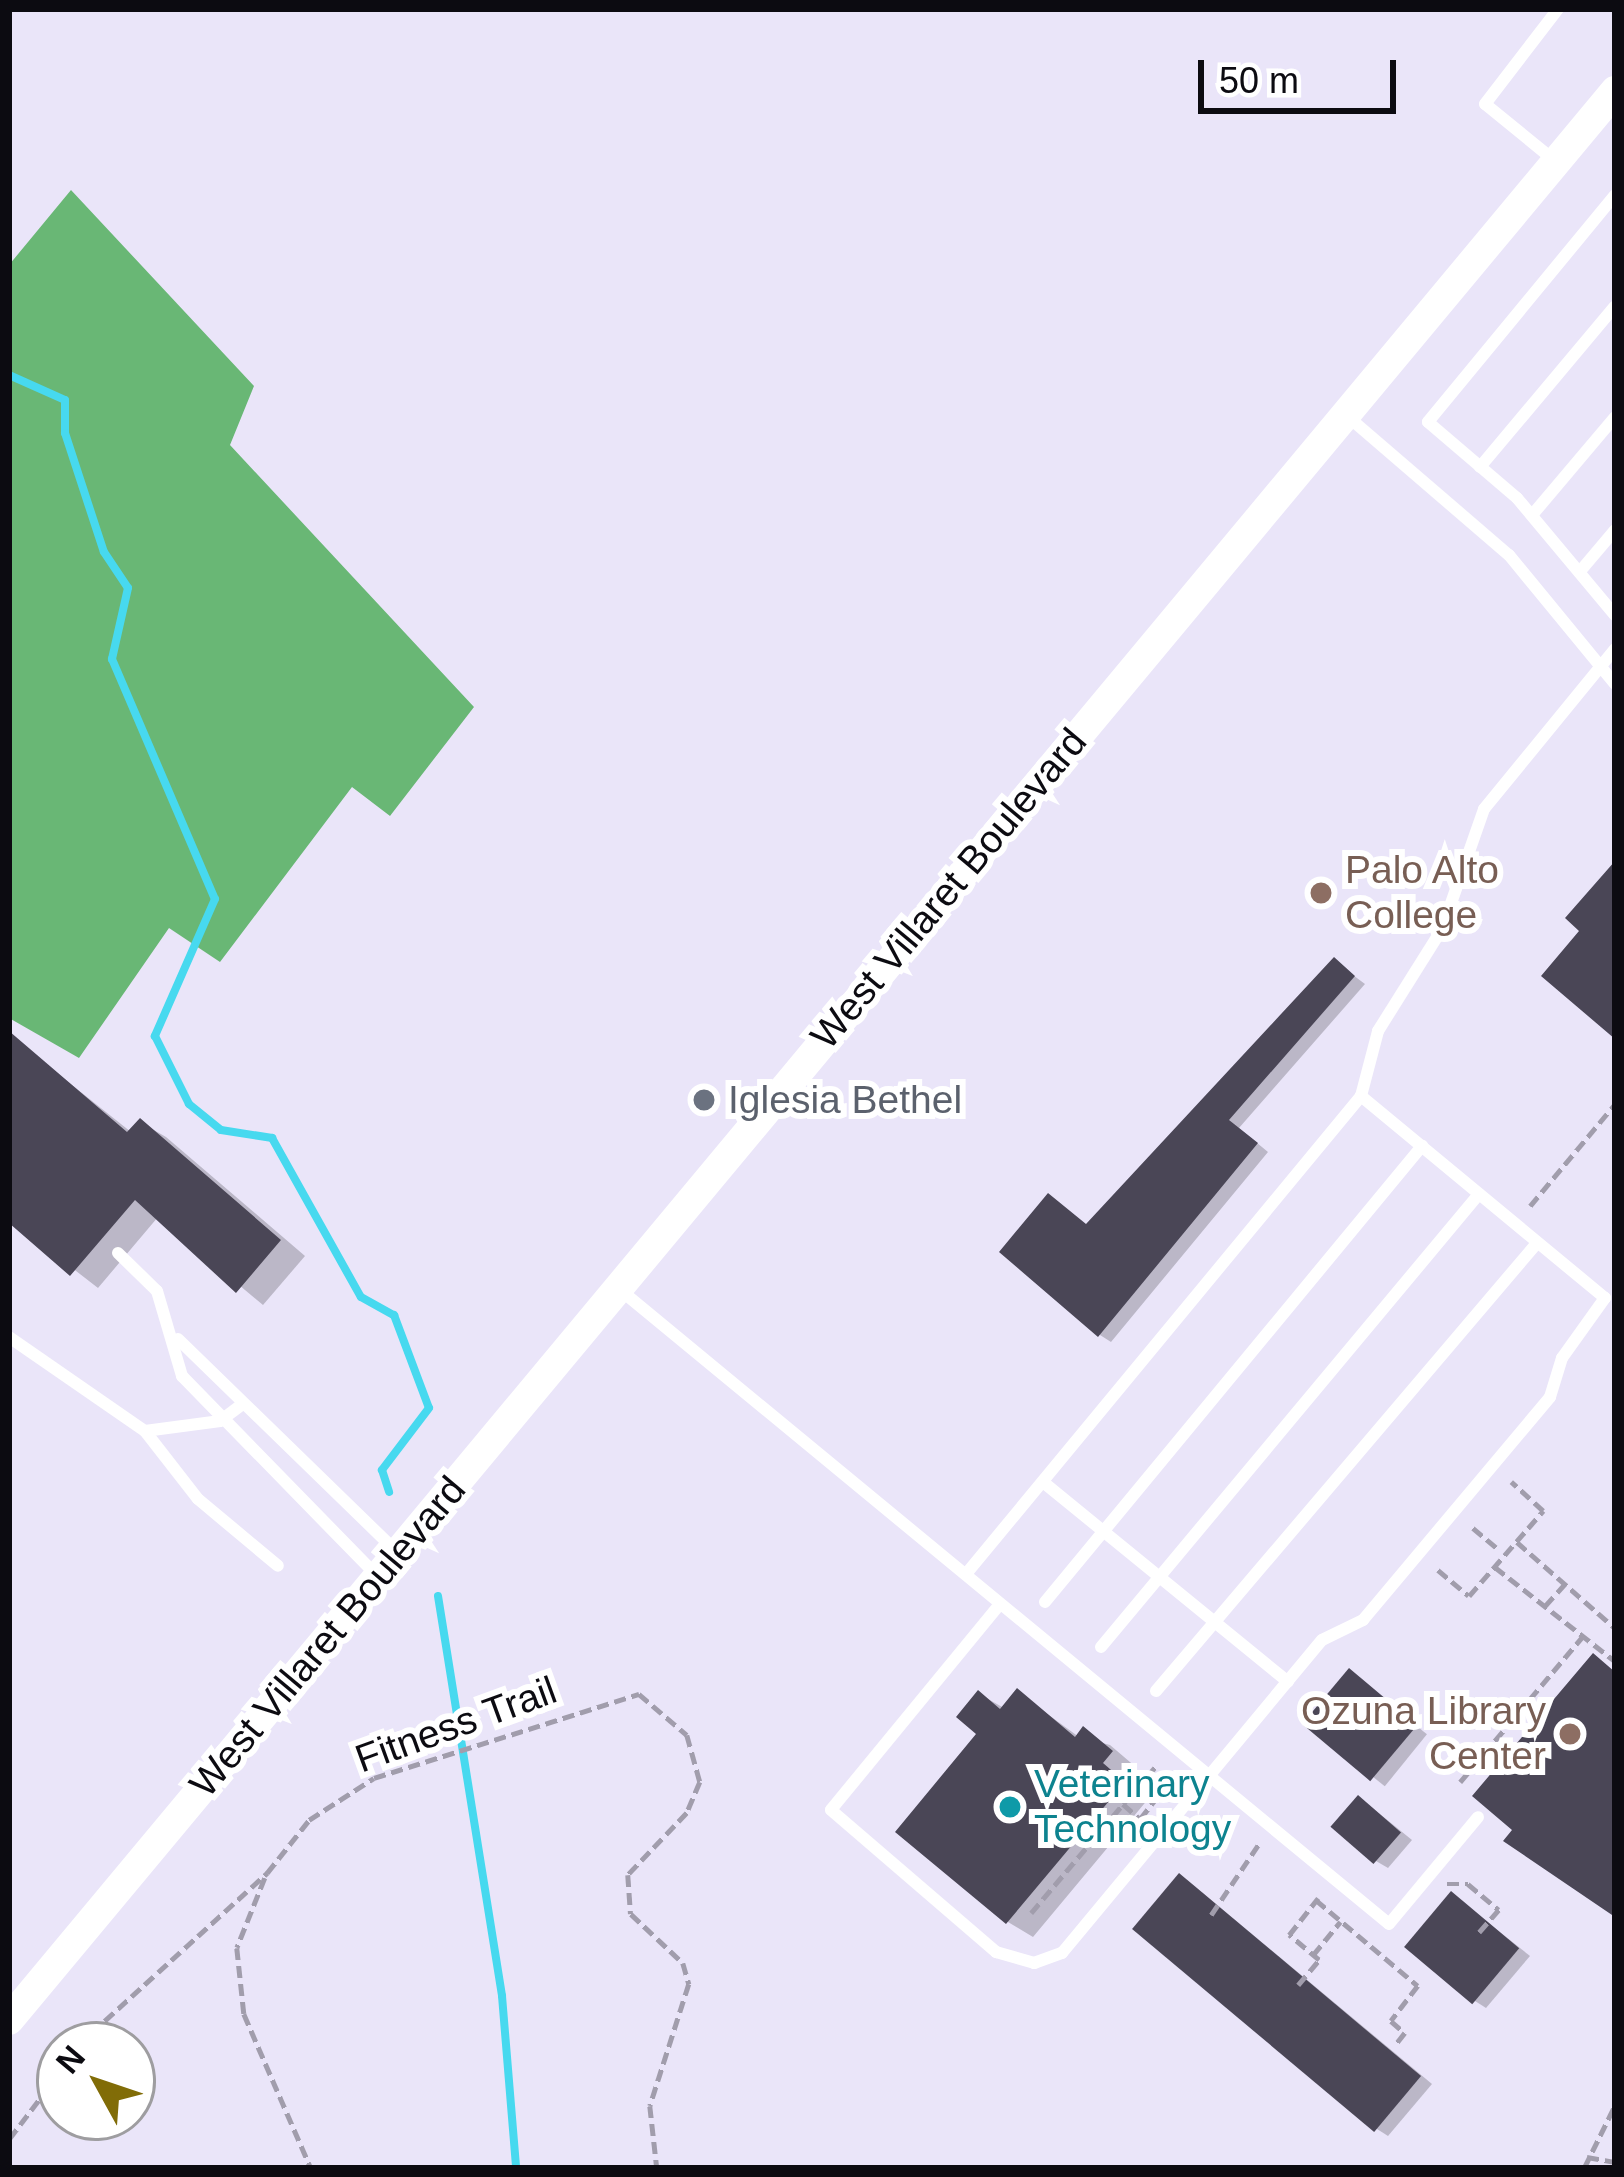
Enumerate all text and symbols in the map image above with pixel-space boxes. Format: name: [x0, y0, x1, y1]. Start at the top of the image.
scale bar: [1204, 36, 1402, 110]
text: 50 m: [1219, 60, 1299, 101]
street label: West Villaret Boulevard: [801, 719, 1097, 1059]
place label: Palo Alto College: [1345, 848, 1501, 939]
marker: Palo Alto College: [1308, 880, 1334, 906]
place label: Iglesia Bethel: [728, 1077, 962, 1123]
marker: Iglesia Bethel: [691, 1087, 717, 1113]
street label: West Villaret Boulevard: [180, 1467, 476, 1807]
street label: Fitness Trail: [349, 1667, 563, 1783]
place label: Ozuna Library Center: [1301, 1689, 1546, 1780]
marker: Ozuna Library Center: [1557, 1721, 1583, 1747]
place label: Veterinary Technology: [1034, 1762, 1231, 1853]
marker: Veterinary Technology: [997, 1794, 1023, 1820]
north arrow: [36, 2021, 156, 2141]
text: N: [49, 2038, 92, 2080]

